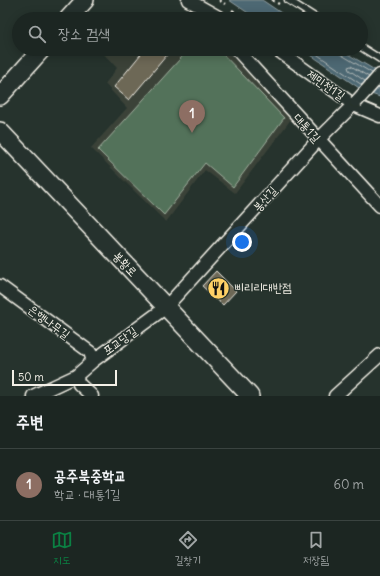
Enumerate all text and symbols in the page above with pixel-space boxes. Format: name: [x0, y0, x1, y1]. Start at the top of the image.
search box: [12, 12, 368, 56]
icon: search: [26, 23, 48, 45]
text: 장소 검색: [58, 24, 110, 43]
street label: 제민천1길: [304, 66, 349, 103]
pin: 1: [179, 100, 205, 133]
street label: 대통1길: [291, 110, 324, 145]
street label: 봉산길: [249, 183, 280, 214]
your location: [232, 232, 252, 252]
street label: 봉황로: [110, 248, 141, 279]
restaurant icon: 삐리리대반점: [206, 275, 232, 301]
place label: 삐리리대반점: [234, 280, 292, 295]
street label: 은행나무길: [25, 301, 74, 342]
street label: 포교당길: [100, 323, 140, 358]
scale bar: [12, 368, 117, 387]
text: 50 m: [18, 370, 44, 384]
text: 주변: [16, 411, 43, 433]
text: 공주북중학교: [54, 466, 126, 485]
text: 1: [26, 476, 32, 493]
text: 60 m: [333, 476, 364, 493]
text: 학교 · 대통1길: [54, 486, 121, 503]
tab: 지도: [51, 529, 73, 568]
tab: 길찾기: [174, 529, 201, 568]
tab: 저장됨: [303, 529, 329, 568]

